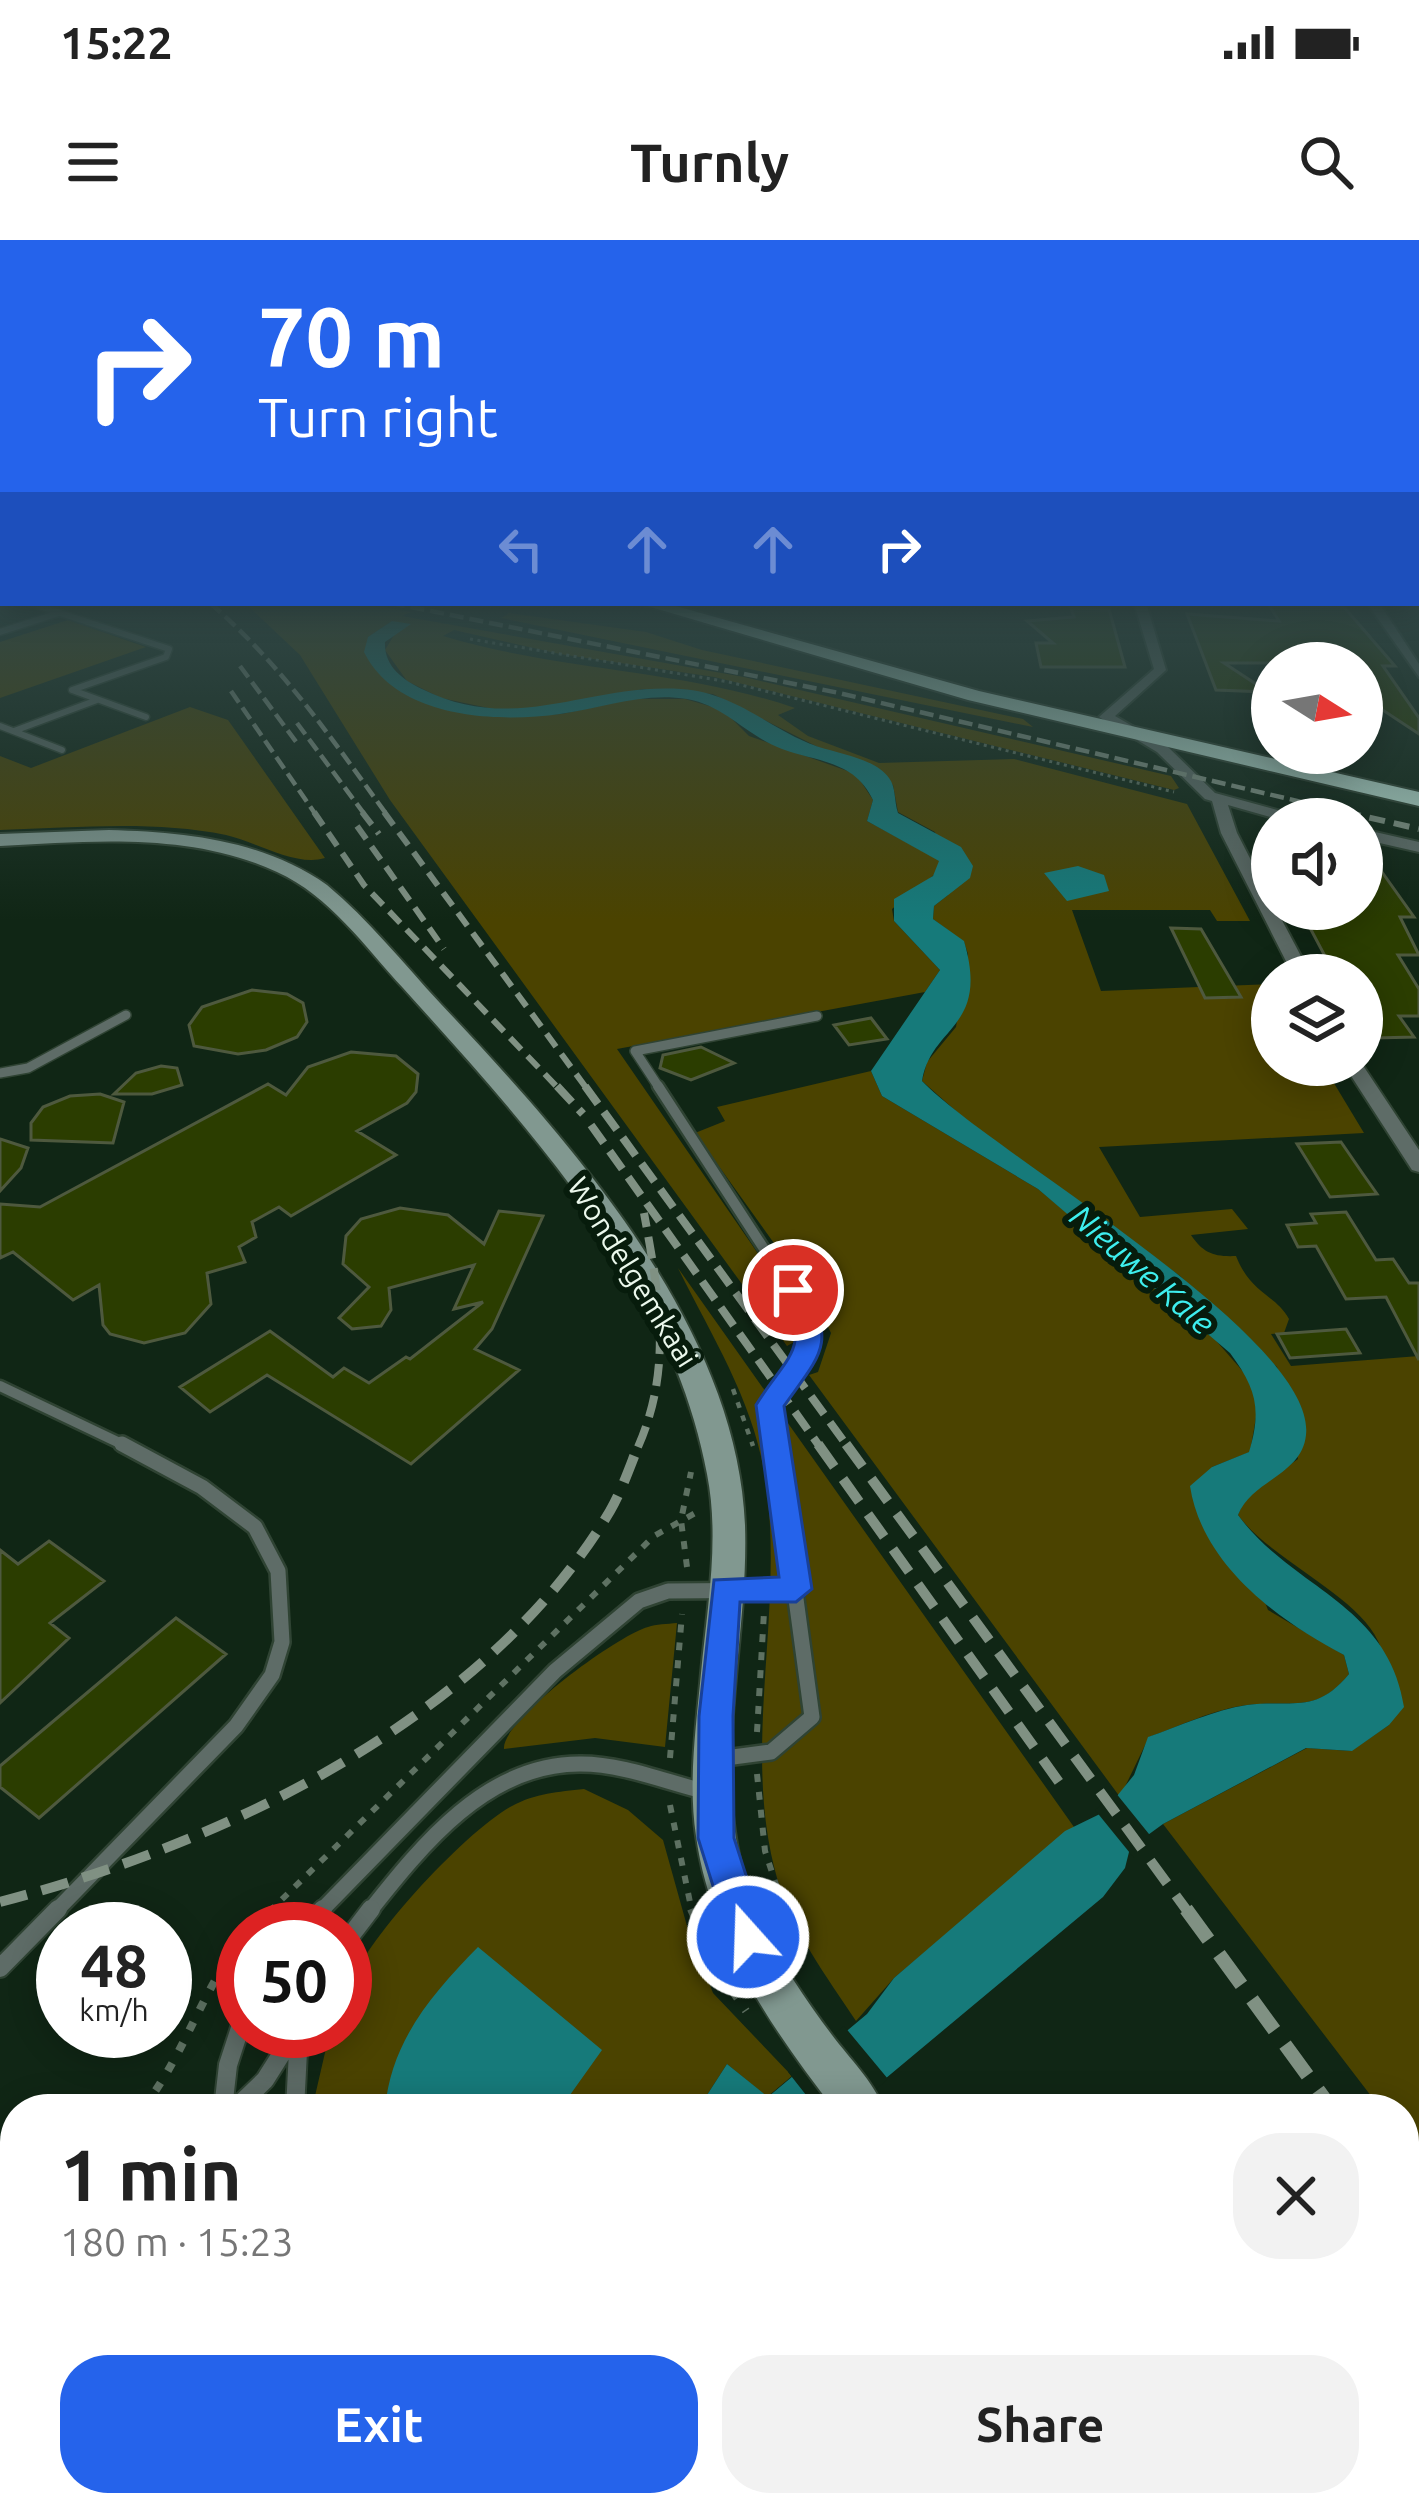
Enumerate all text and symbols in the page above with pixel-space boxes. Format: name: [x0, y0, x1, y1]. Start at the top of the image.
text: 15:22: [60, 17, 173, 68]
icon: menu: [60, 129, 126, 195]
icon: search: [1293, 129, 1359, 195]
text: Turnly: [630, 132, 789, 192]
icon: right: [60, 288, 216, 444]
text: 70 m: [258, 289, 445, 383]
text: Turn right: [258, 387, 498, 447]
icon: left: [488, 516, 554, 582]
icon: ahead: [614, 516, 680, 582]
icon: ahead: [740, 516, 806, 582]
icon: right: [866, 516, 932, 582]
north arrow: [1251, 642, 1383, 774]
map controls: [1251, 642, 1383, 1086]
button: sound: [1251, 798, 1383, 930]
button: layers: [1251, 954, 1383, 1086]
street label: Wondelgemkaai: [561, 1171, 705, 1373]
water label: Nieuwe Kale: [1064, 1197, 1223, 1342]
pin: [742, 1239, 844, 1341]
icon: arrive: [760, 1257, 826, 1323]
position arrow: [685, 1874, 811, 2000]
speed limit sign: 50: [216, 1902, 372, 2058]
text: 48: [80, 1931, 148, 1998]
text: km/h: [79, 1993, 149, 2027]
button: close: [1233, 2133, 1359, 2259]
text: 1 min: [60, 2134, 242, 2215]
text: 180 m · 15:23: [60, 2220, 294, 2263]
button: Exit: [60, 2355, 698, 2493]
button: Share: [722, 2355, 1359, 2493]

